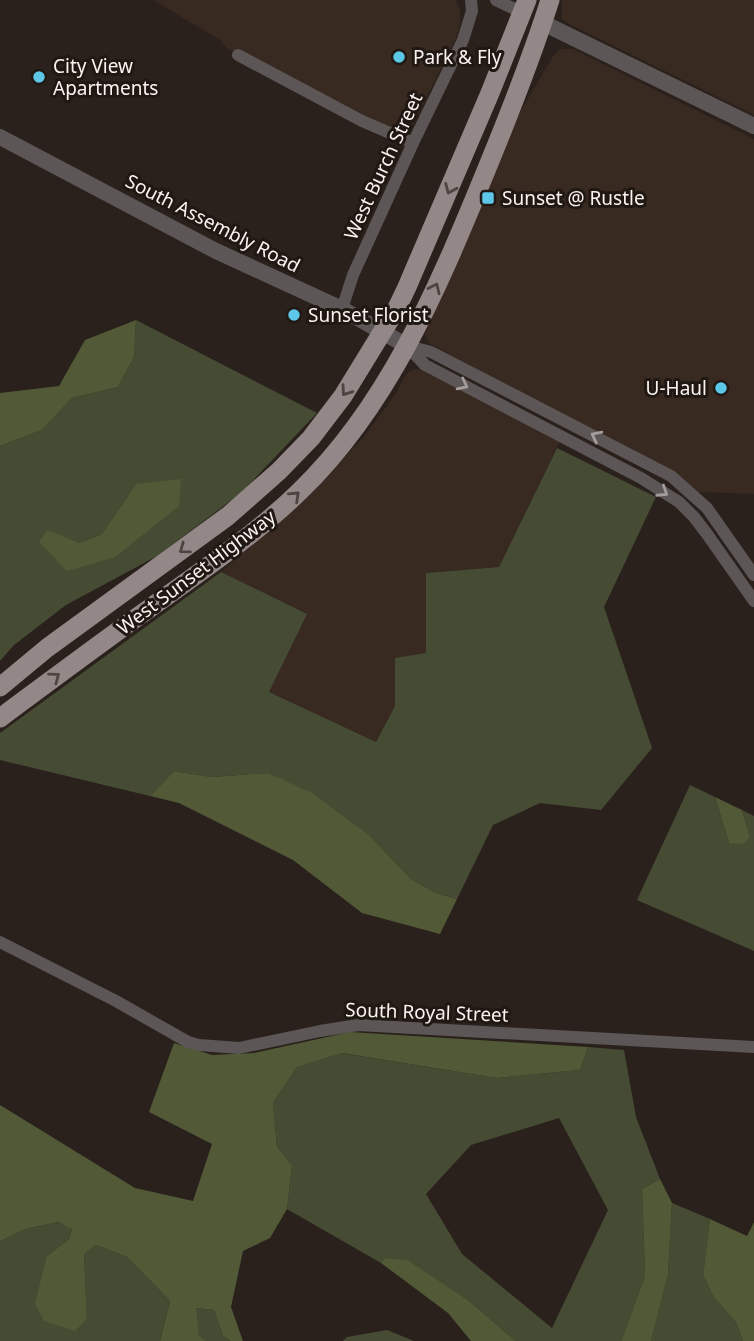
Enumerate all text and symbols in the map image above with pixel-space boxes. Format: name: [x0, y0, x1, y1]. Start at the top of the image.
place label: Park & Fly: [413, 44, 502, 70]
marker: Park & Fly: [391, 49, 407, 65]
place label: City View Apartments: [53, 53, 158, 101]
marker: City View Apartments: [31, 69, 47, 85]
street label: West Burch Street: [338, 88, 429, 244]
street label: South Assembly Road: [121, 168, 305, 278]
one-way arrow: [444, 182, 458, 194]
place label: Sunset @ Rustle: [502, 185, 645, 211]
marker: Sunset @ Rustle: [480, 190, 496, 206]
one-way arrow: [427, 283, 441, 295]
place label: Sunset Florist: [308, 302, 429, 328]
marker: Sunset Florist: [286, 307, 302, 323]
place label: U-Haul: [646, 375, 707, 401]
one-way arrow: [455, 376, 468, 390]
marker: U-Haul: [713, 380, 729, 396]
one-way arrow: [342, 383, 354, 396]
one-way arrow: [591, 431, 603, 445]
one-way arrow: [656, 483, 669, 496]
one-way arrow: [287, 491, 300, 504]
street label: West Sunset Highway: [111, 504, 281, 640]
one-way arrow: [179, 541, 192, 553]
one-way arrow: [47, 672, 59, 685]
street label: South Royal Street: [345, 996, 509, 1028]

